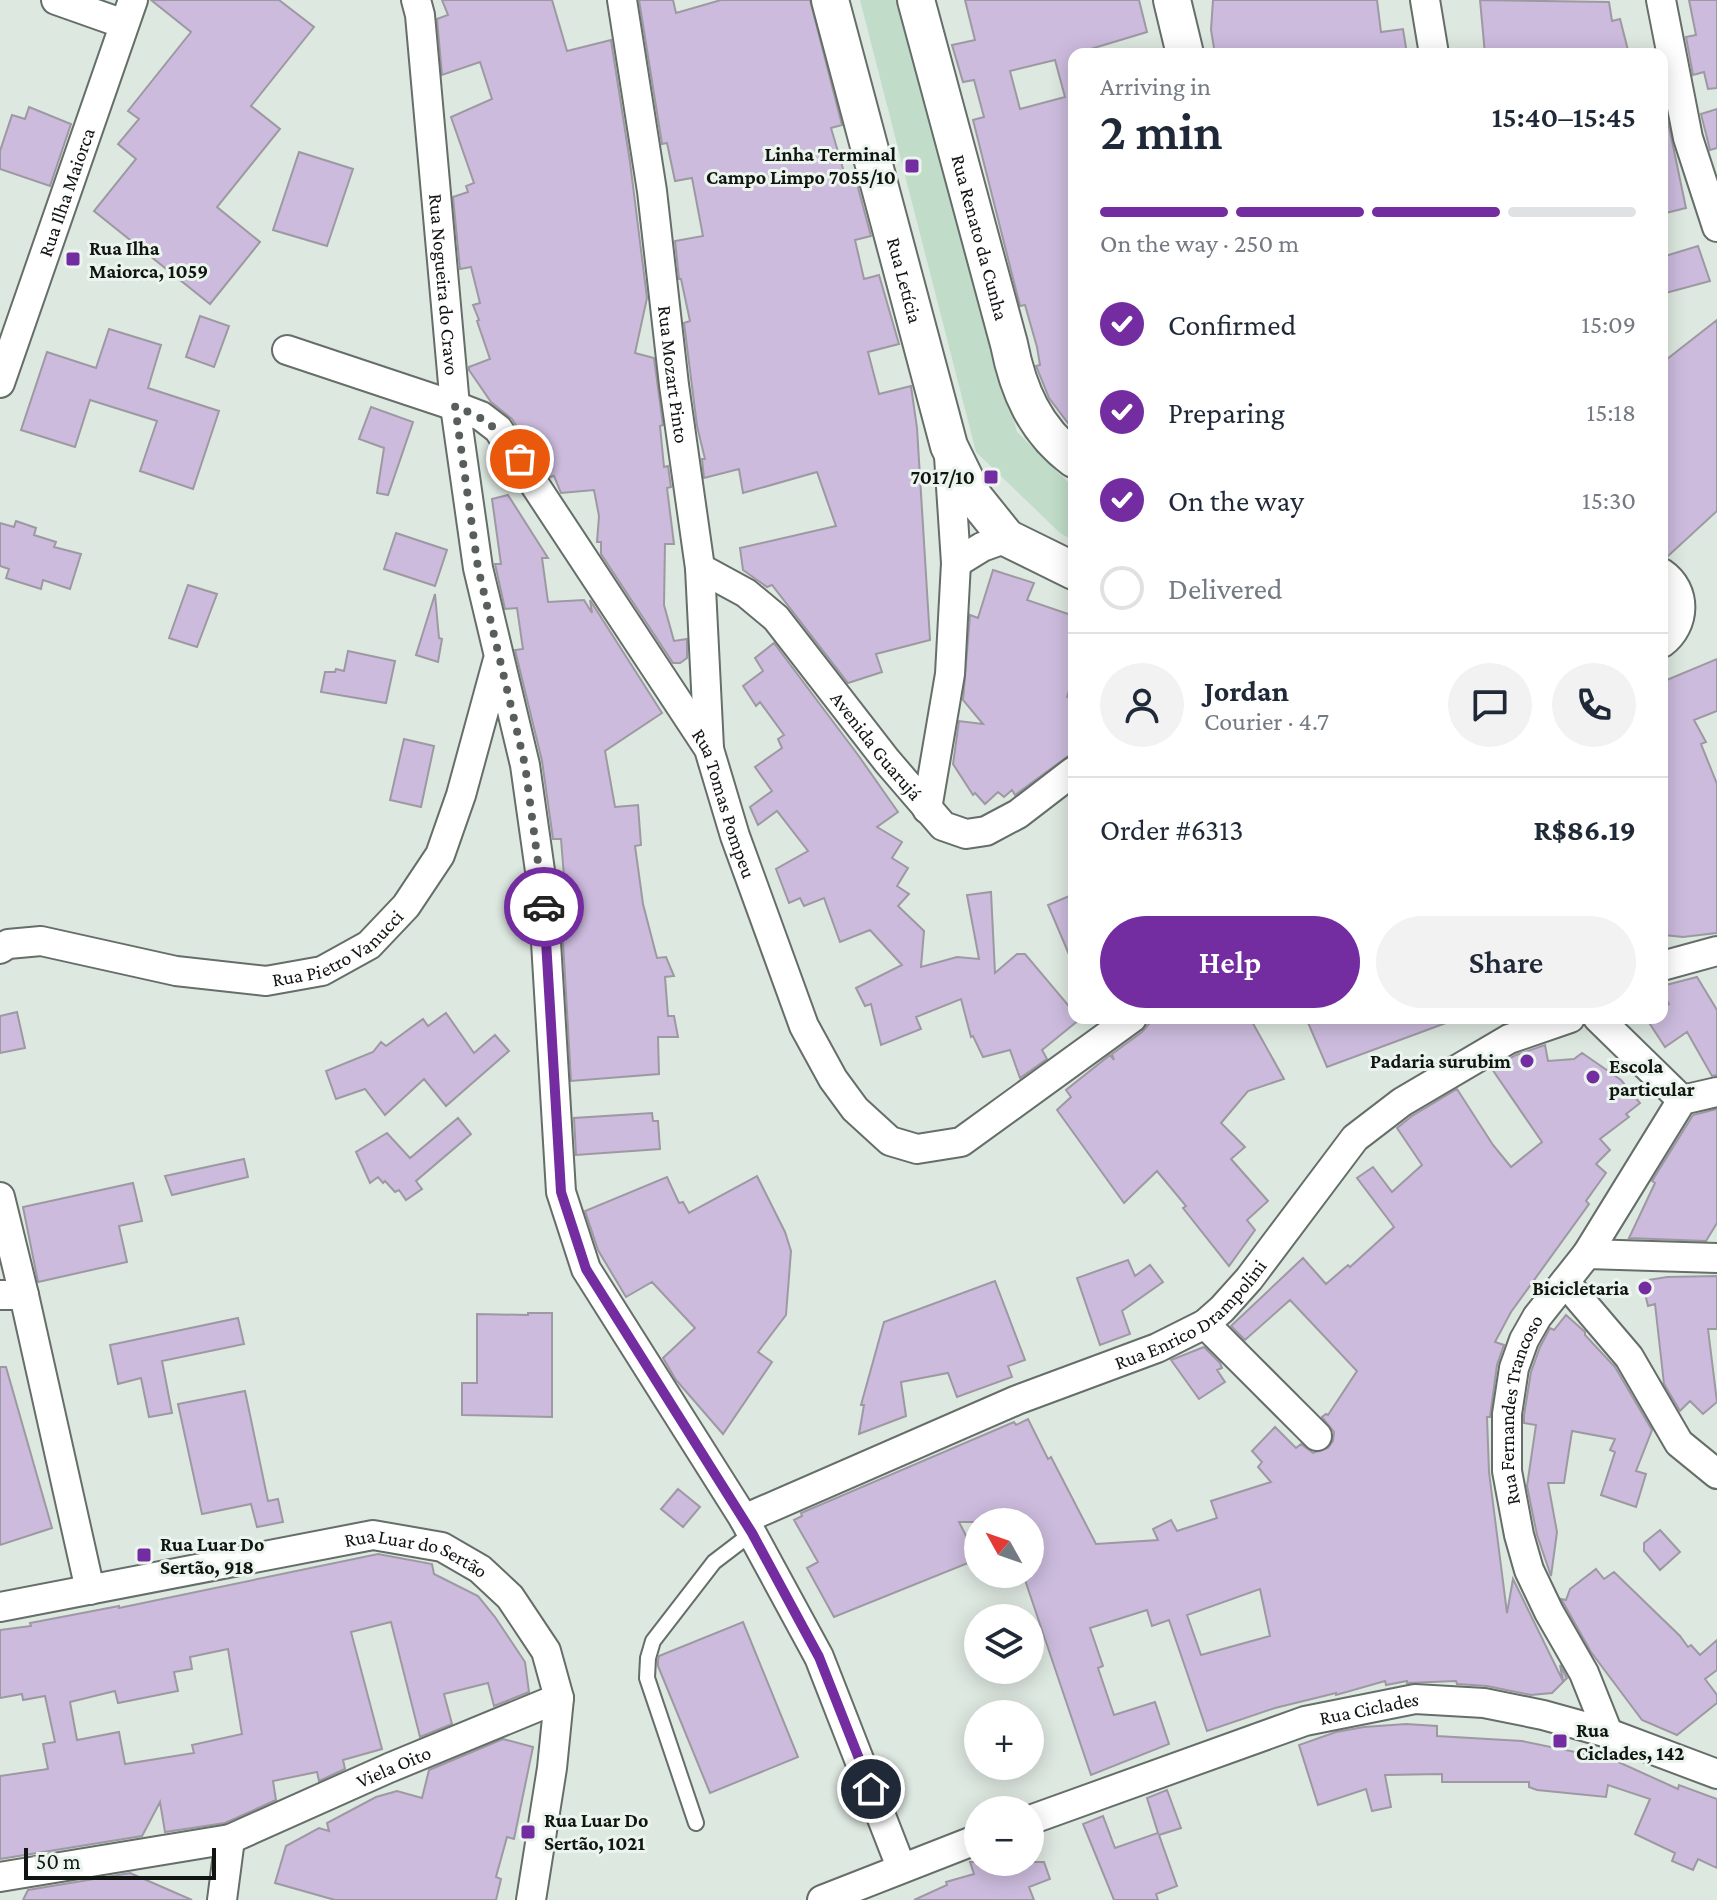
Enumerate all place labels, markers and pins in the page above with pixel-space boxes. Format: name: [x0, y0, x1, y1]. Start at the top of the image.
place label: Linha Terminal Campo Limpo 7055/10: [706, 143, 896, 188]
marker: Linha Terminal Campo Limpo 7055/10: [903, 157, 921, 175]
place label: Rua Ilha Maiorca, 1059: [89, 237, 208, 282]
marker: Rua Ilha Maiorca, 1059: [64, 250, 82, 268]
pin: [486, 425, 554, 493]
place label: 7017/10: [910, 466, 975, 488]
marker: 7017/10: [982, 468, 1000, 486]
place label: Padaria surubim: [1370, 1050, 1511, 1072]
marker: Padaria surubim: [1518, 1052, 1536, 1070]
place label: Escola particular: [1609, 1055, 1695, 1100]
marker: Escola particular: [1584, 1068, 1602, 1086]
place label: Bicicletaria: [1532, 1277, 1629, 1299]
marker: Bicicletaria: [1636, 1279, 1654, 1297]
place label: Rua Luar Do Sertão, 918: [160, 1533, 265, 1578]
marker: Rua Luar Do Sertão, 918: [135, 1546, 153, 1564]
place label: Rua Ciclades, 142: [1576, 1719, 1684, 1764]
marker: Rua Ciclades, 142: [1551, 1732, 1569, 1750]
pin: [837, 1755, 905, 1823]
place label: Rua Luar Do Sertão, 1021: [544, 1809, 649, 1854]
marker: Rua Luar Do Sertão, 1021: [519, 1823, 537, 1841]

